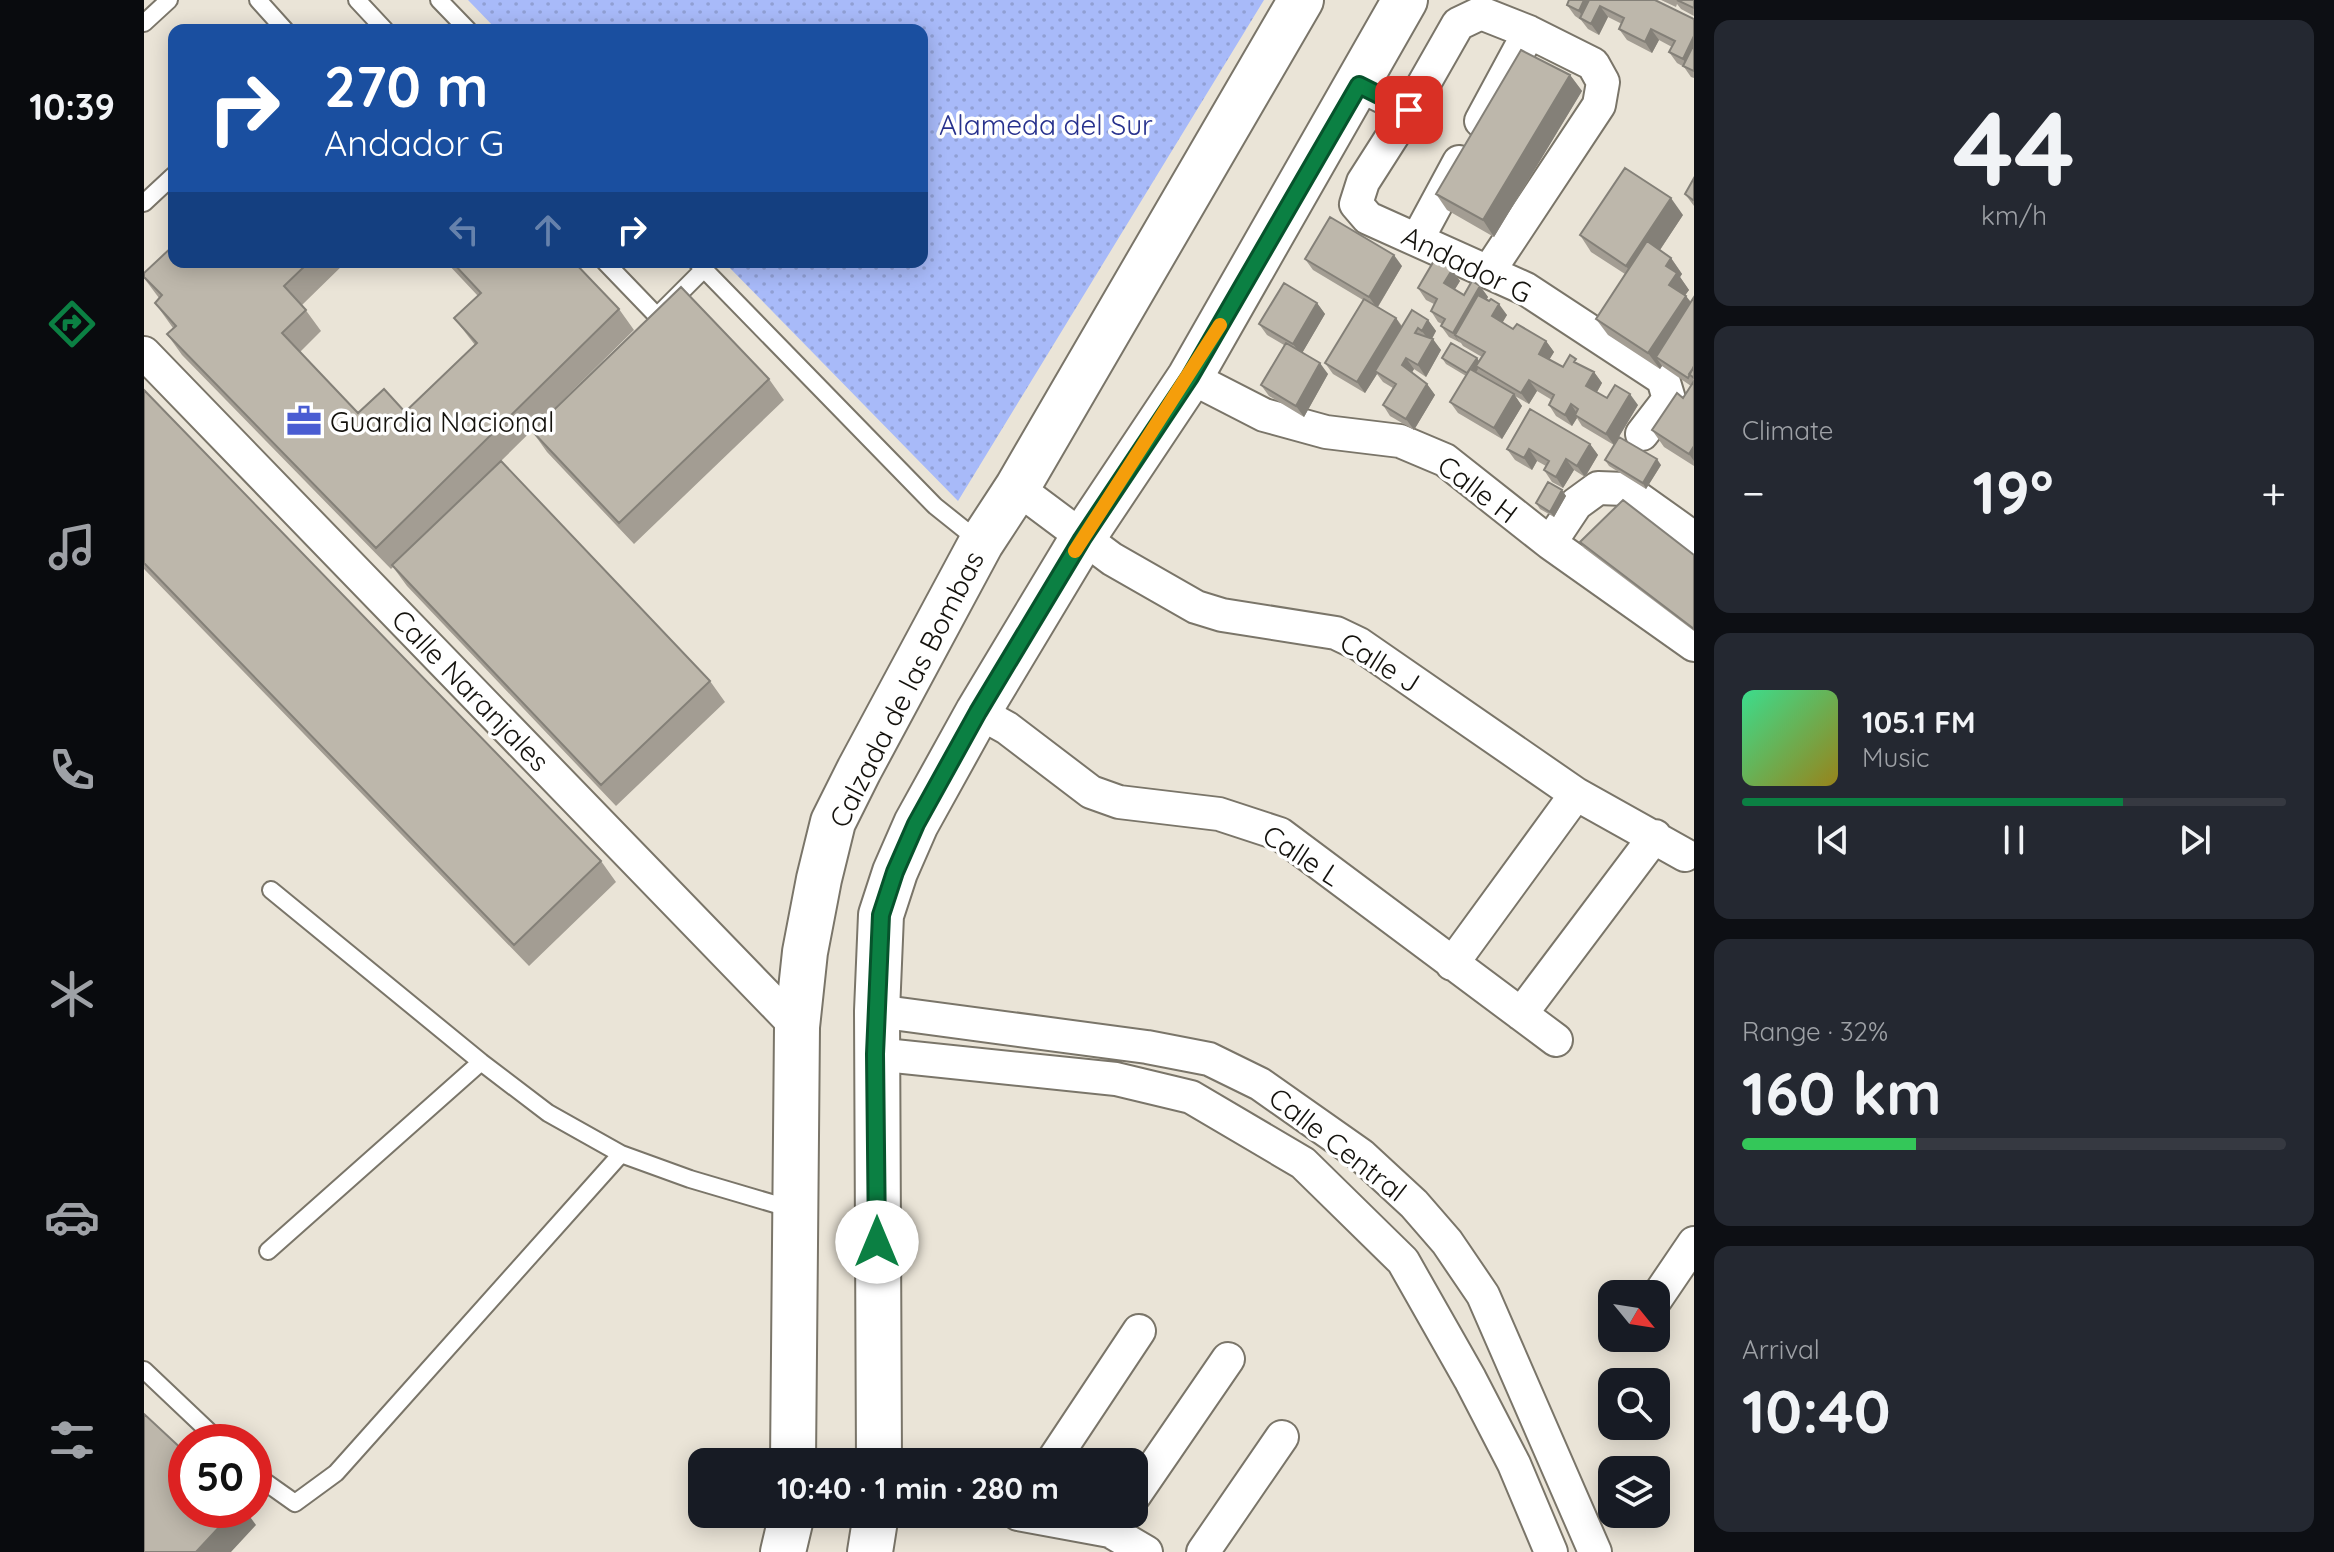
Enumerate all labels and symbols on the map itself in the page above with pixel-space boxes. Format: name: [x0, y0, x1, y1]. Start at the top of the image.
pin: [1375, 76, 1443, 144]
park label: Alameda del Sur: [939, 107, 1153, 142]
street label: Andador G: [1396, 218, 1538, 310]
office icon: Guardia Nacional: [285, 402, 323, 440]
place label: Guardia Nacional: [330, 404, 554, 439]
street label: Calle H: [1431, 447, 1525, 531]
street label: Calzada de las Bombas: [821, 545, 991, 833]
street label: Calle Naranjales: [385, 602, 557, 778]
street label: Calle J: [1334, 624, 1426, 700]
street label: Calle L: [1256, 817, 1348, 893]
street label: Calle Central: [1262, 1079, 1414, 1209]
position arrow: [835, 1200, 919, 1284]
north arrow: [1598, 1280, 1670, 1352]
speed limit sign: 50: [168, 1424, 272, 1528]

